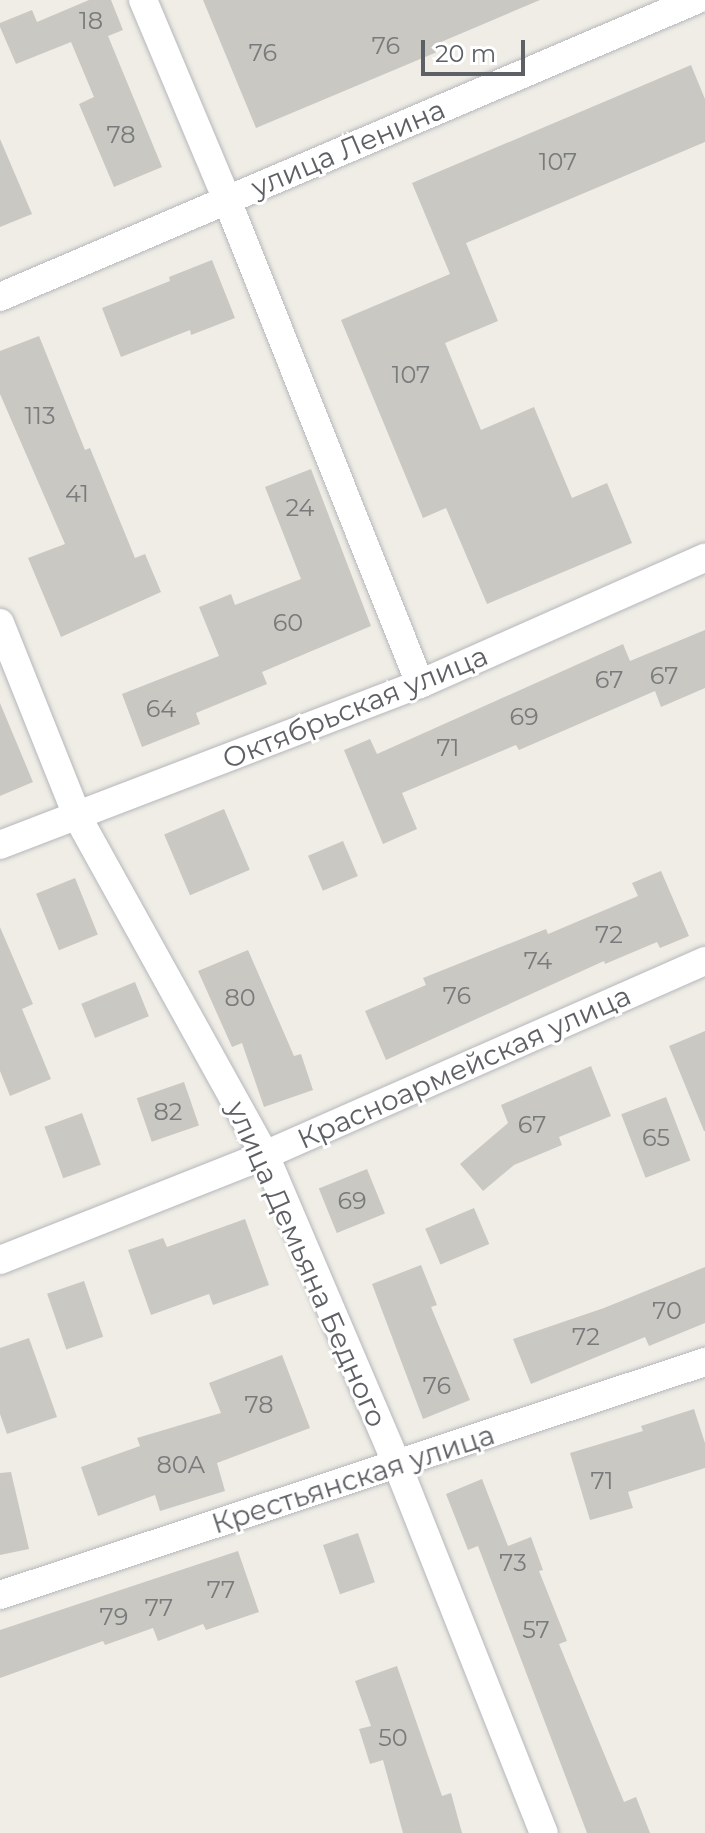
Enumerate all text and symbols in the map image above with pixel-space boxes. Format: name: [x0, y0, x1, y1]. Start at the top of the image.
house number: 18: [79, 7, 103, 35]
scale bar: [425, 24, 529, 74]
house number: 76: [372, 32, 400, 60]
house number: 76: [249, 39, 277, 67]
text: 20 m: [435, 39, 496, 68]
street label: улица Ленина: [246, 92, 450, 204]
house number: 78: [107, 121, 135, 149]
house number: 107: [539, 148, 577, 176]
house number: 107: [392, 361, 430, 389]
house number: 113: [25, 402, 55, 430]
house number: 41: [65, 480, 89, 508]
house number: 24: [286, 494, 314, 522]
house number: 60: [273, 609, 303, 637]
street label: Октябрьская улица: [218, 638, 492, 776]
house number: 67: [650, 662, 678, 690]
house number: 67: [595, 666, 623, 694]
house number: 64: [146, 695, 176, 723]
house number: 69: [509, 703, 539, 731]
house number: 71: [436, 734, 460, 762]
house number: 72: [595, 921, 623, 949]
house number: 74: [524, 947, 552, 975]
street label: Красноармейская улица: [292, 978, 636, 1156]
house number: 76: [443, 982, 471, 1010]
house number: 80: [224, 984, 256, 1012]
street label: улица Демьяна Бедного: [220, 1096, 394, 1432]
house number: 82: [154, 1098, 182, 1126]
house number: 67: [518, 1111, 546, 1139]
house number: 65: [642, 1124, 670, 1152]
house number: 69: [337, 1187, 367, 1215]
house number: 70: [652, 1297, 682, 1325]
house number: 72: [572, 1323, 600, 1351]
house number: 76: [423, 1372, 451, 1400]
house number: 78: [245, 1391, 273, 1419]
street label: Крестьянская улица: [208, 1417, 498, 1541]
house number: 80А: [157, 1451, 205, 1479]
house number: 71: [590, 1467, 614, 1495]
house number: 73: [499, 1549, 527, 1577]
house number: 77: [207, 1576, 235, 1604]
house number: 77: [145, 1594, 173, 1622]
house number: 79: [100, 1603, 128, 1631]
house number: 57: [522, 1616, 550, 1644]
house number: 50: [378, 1724, 408, 1752]

